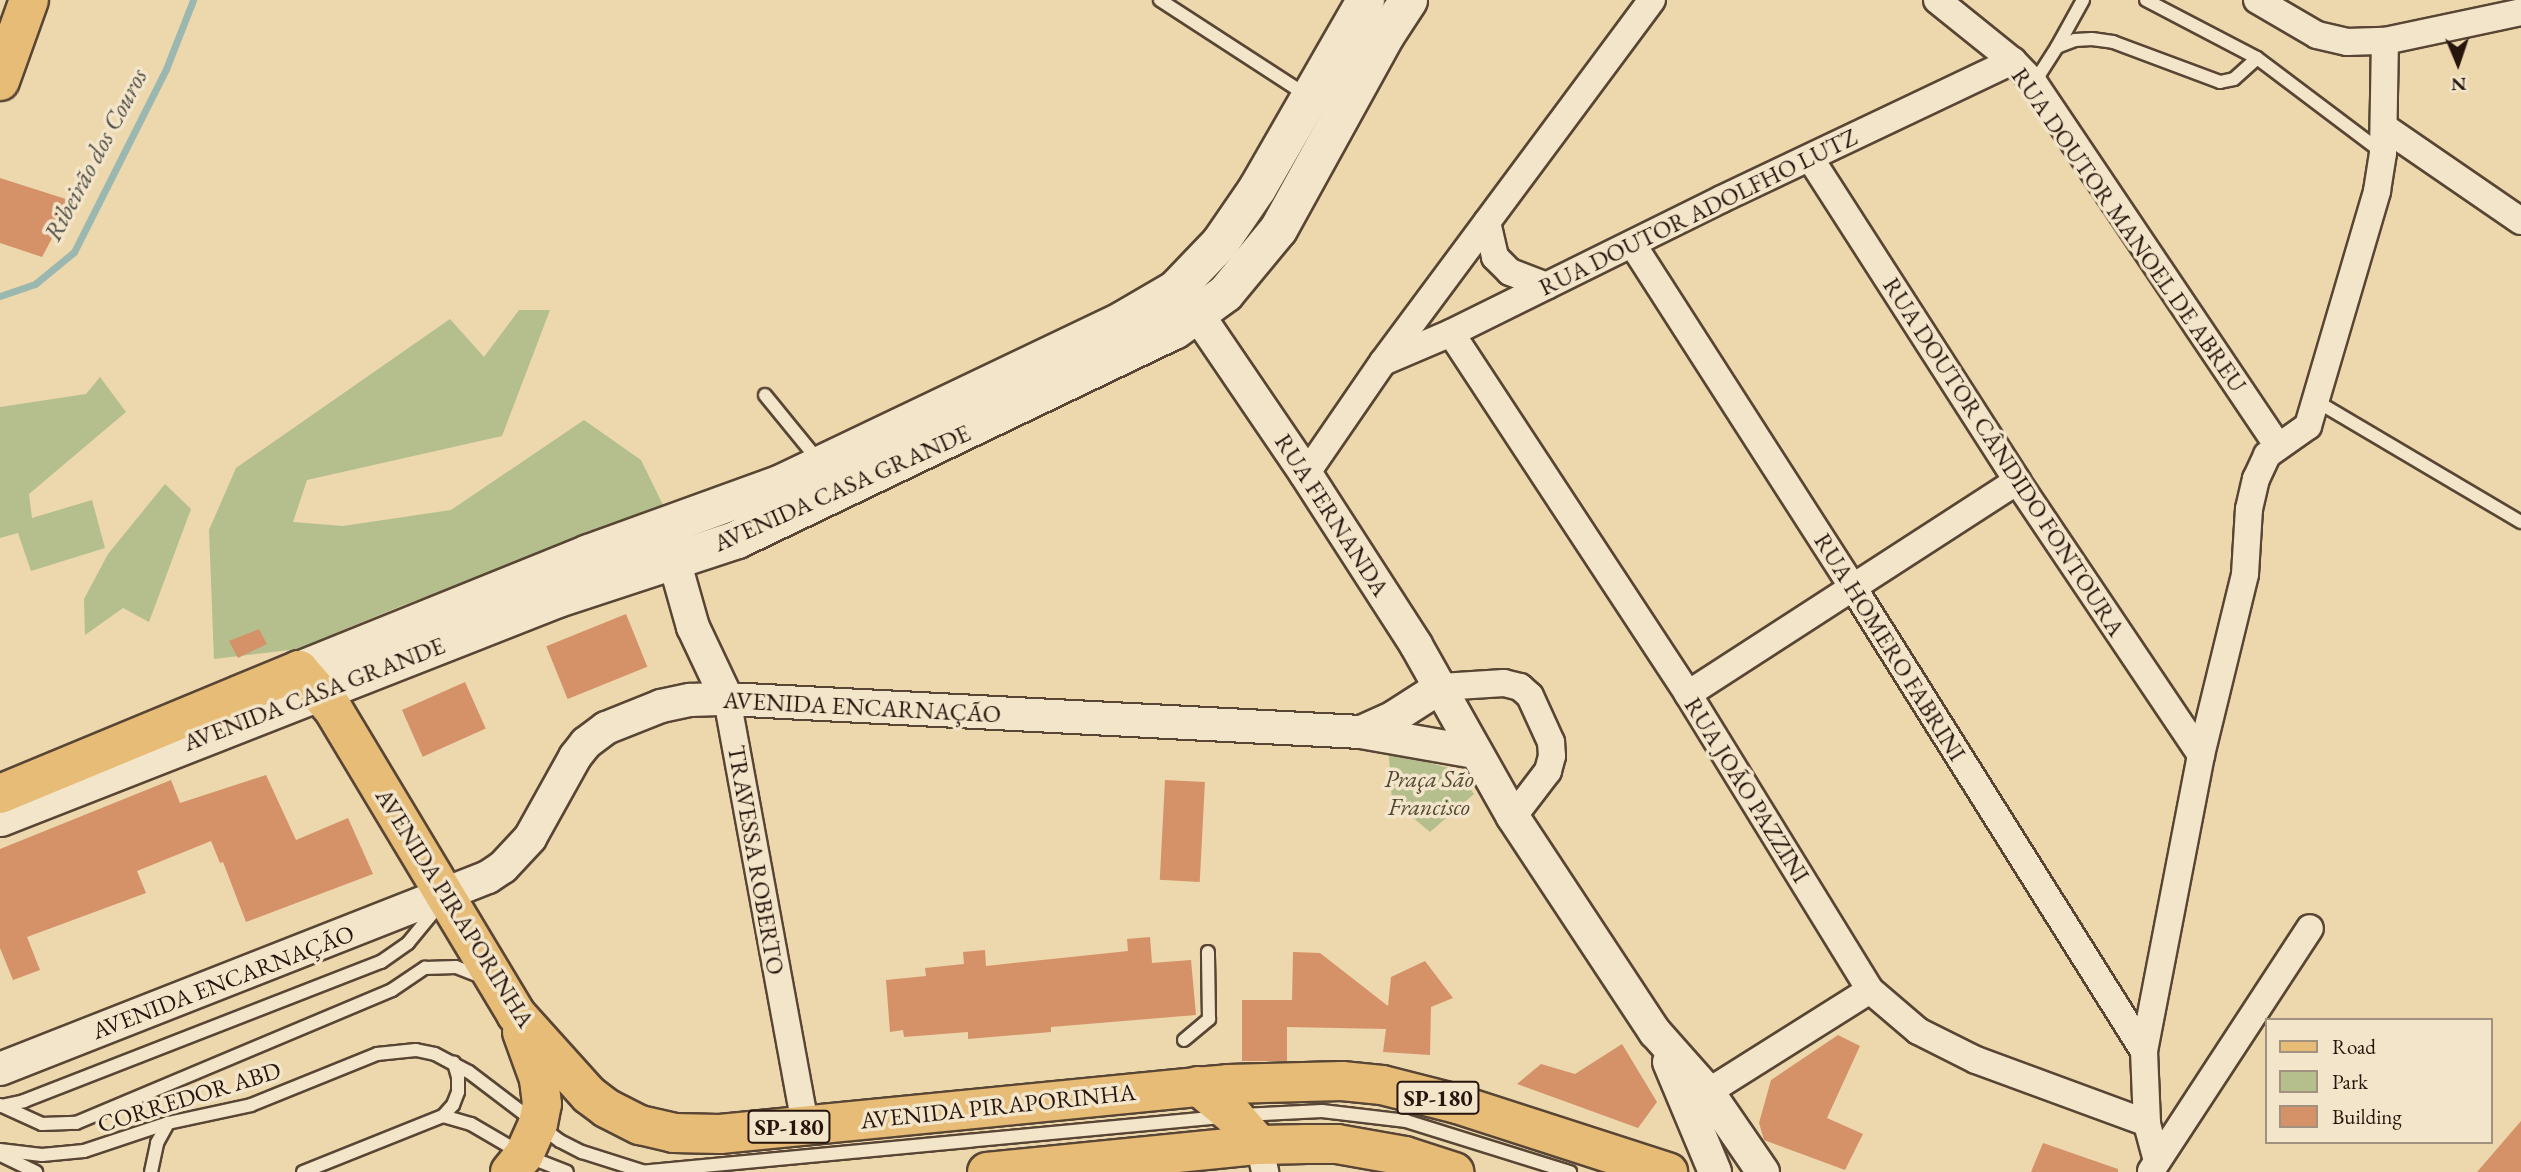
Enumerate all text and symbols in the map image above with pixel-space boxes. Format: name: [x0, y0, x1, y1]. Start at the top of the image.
north arrow: [2423, 28, 2493, 98]
street label: RUA DOUTOR MANOEL DE ABREU: [2005, 62, 2253, 398]
water label: Ribeirão dos Couros: [37, 63, 155, 247]
text: N: [2451, 72, 2467, 97]
street label: RUA DOUTOR ADOLFHO LUTZ: [1534, 122, 1862, 302]
street label: RUA DOUTOR CÂNDIDO FONTOURA: [1877, 272, 2131, 642]
street label: AVENIDA CASA GRANDE: [709, 418, 975, 558]
street label: RUA FERNANDA: [1269, 428, 1395, 602]
street label: RUA HOMERO FABRINI: [1808, 528, 1972, 766]
street label: AVENIDA CASA GRANDE: [179, 631, 449, 757]
street label: AVENIDA ENCARNAÇÃO: [722, 685, 1002, 729]
street label: RUA JOÃO PAZZINI: [1678, 692, 1816, 888]
street label: TRAVESSA ROBERTO: [722, 743, 790, 977]
park label: Praça São Francisco: [1384, 765, 1474, 821]
street label: AVENIDA PIRAPORINHA: [369, 783, 541, 1033]
street label: AVENIDA ENCARNAÇÃO: [88, 919, 358, 1045]
legend: [2266, 1018, 2493, 1144]
text: Road: [2332, 1033, 2376, 1060]
street label: CORREDOR ABD: [94, 1055, 284, 1139]
text: Park: [2332, 1068, 2368, 1095]
street label: AVENIDA PIRAPORINHA: [859, 1077, 1137, 1135]
road number: SP-180: [1396, 1078, 1480, 1118]
text: Building: [2332, 1103, 2402, 1130]
road number: SP-180: [747, 1108, 831, 1146]

